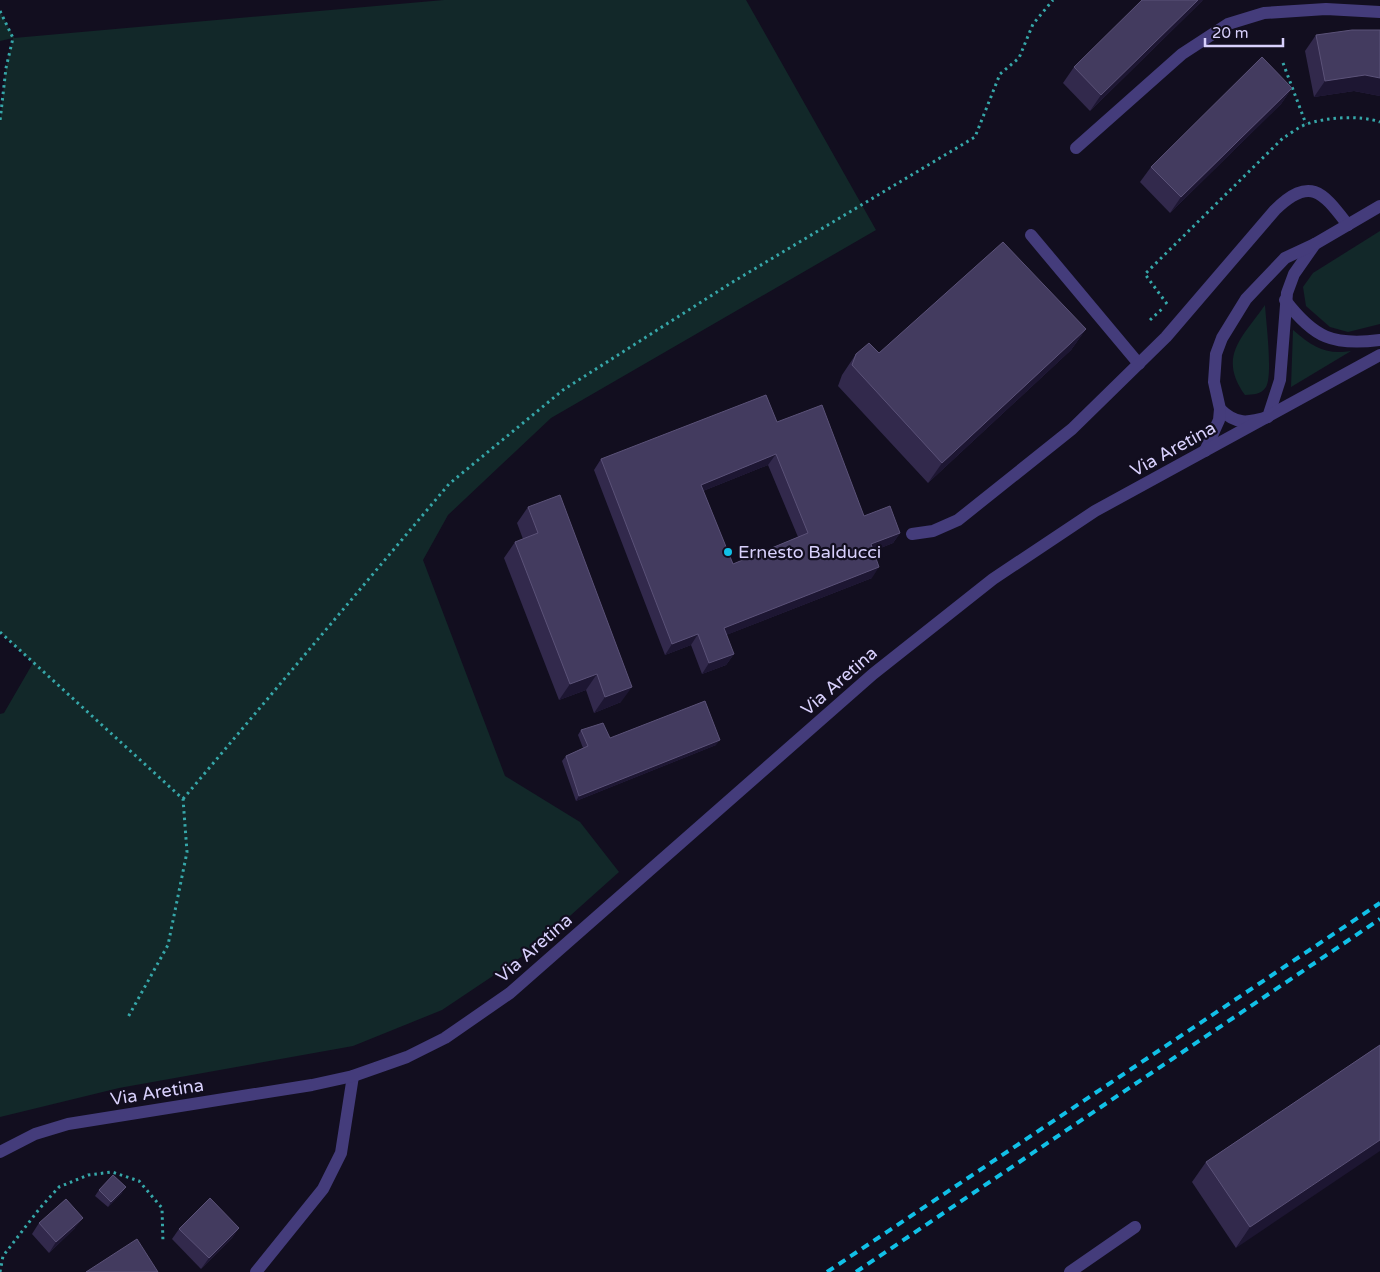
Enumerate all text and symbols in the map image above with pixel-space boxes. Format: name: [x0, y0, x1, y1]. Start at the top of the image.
scale bar: [1205, 15, 1282, 47]
text: 20 m: [1212, 24, 1249, 42]
street label: Via Aretina: [1126, 417, 1220, 481]
place label: Ernesto Balducci: [738, 541, 881, 563]
marker: Ernesto Balducci: [722, 546, 734, 558]
street label: Via Aretina: [796, 642, 882, 720]
street label: Via Aretina: [491, 909, 577, 987]
street label: Via Aretina: [109, 1074, 205, 1110]

